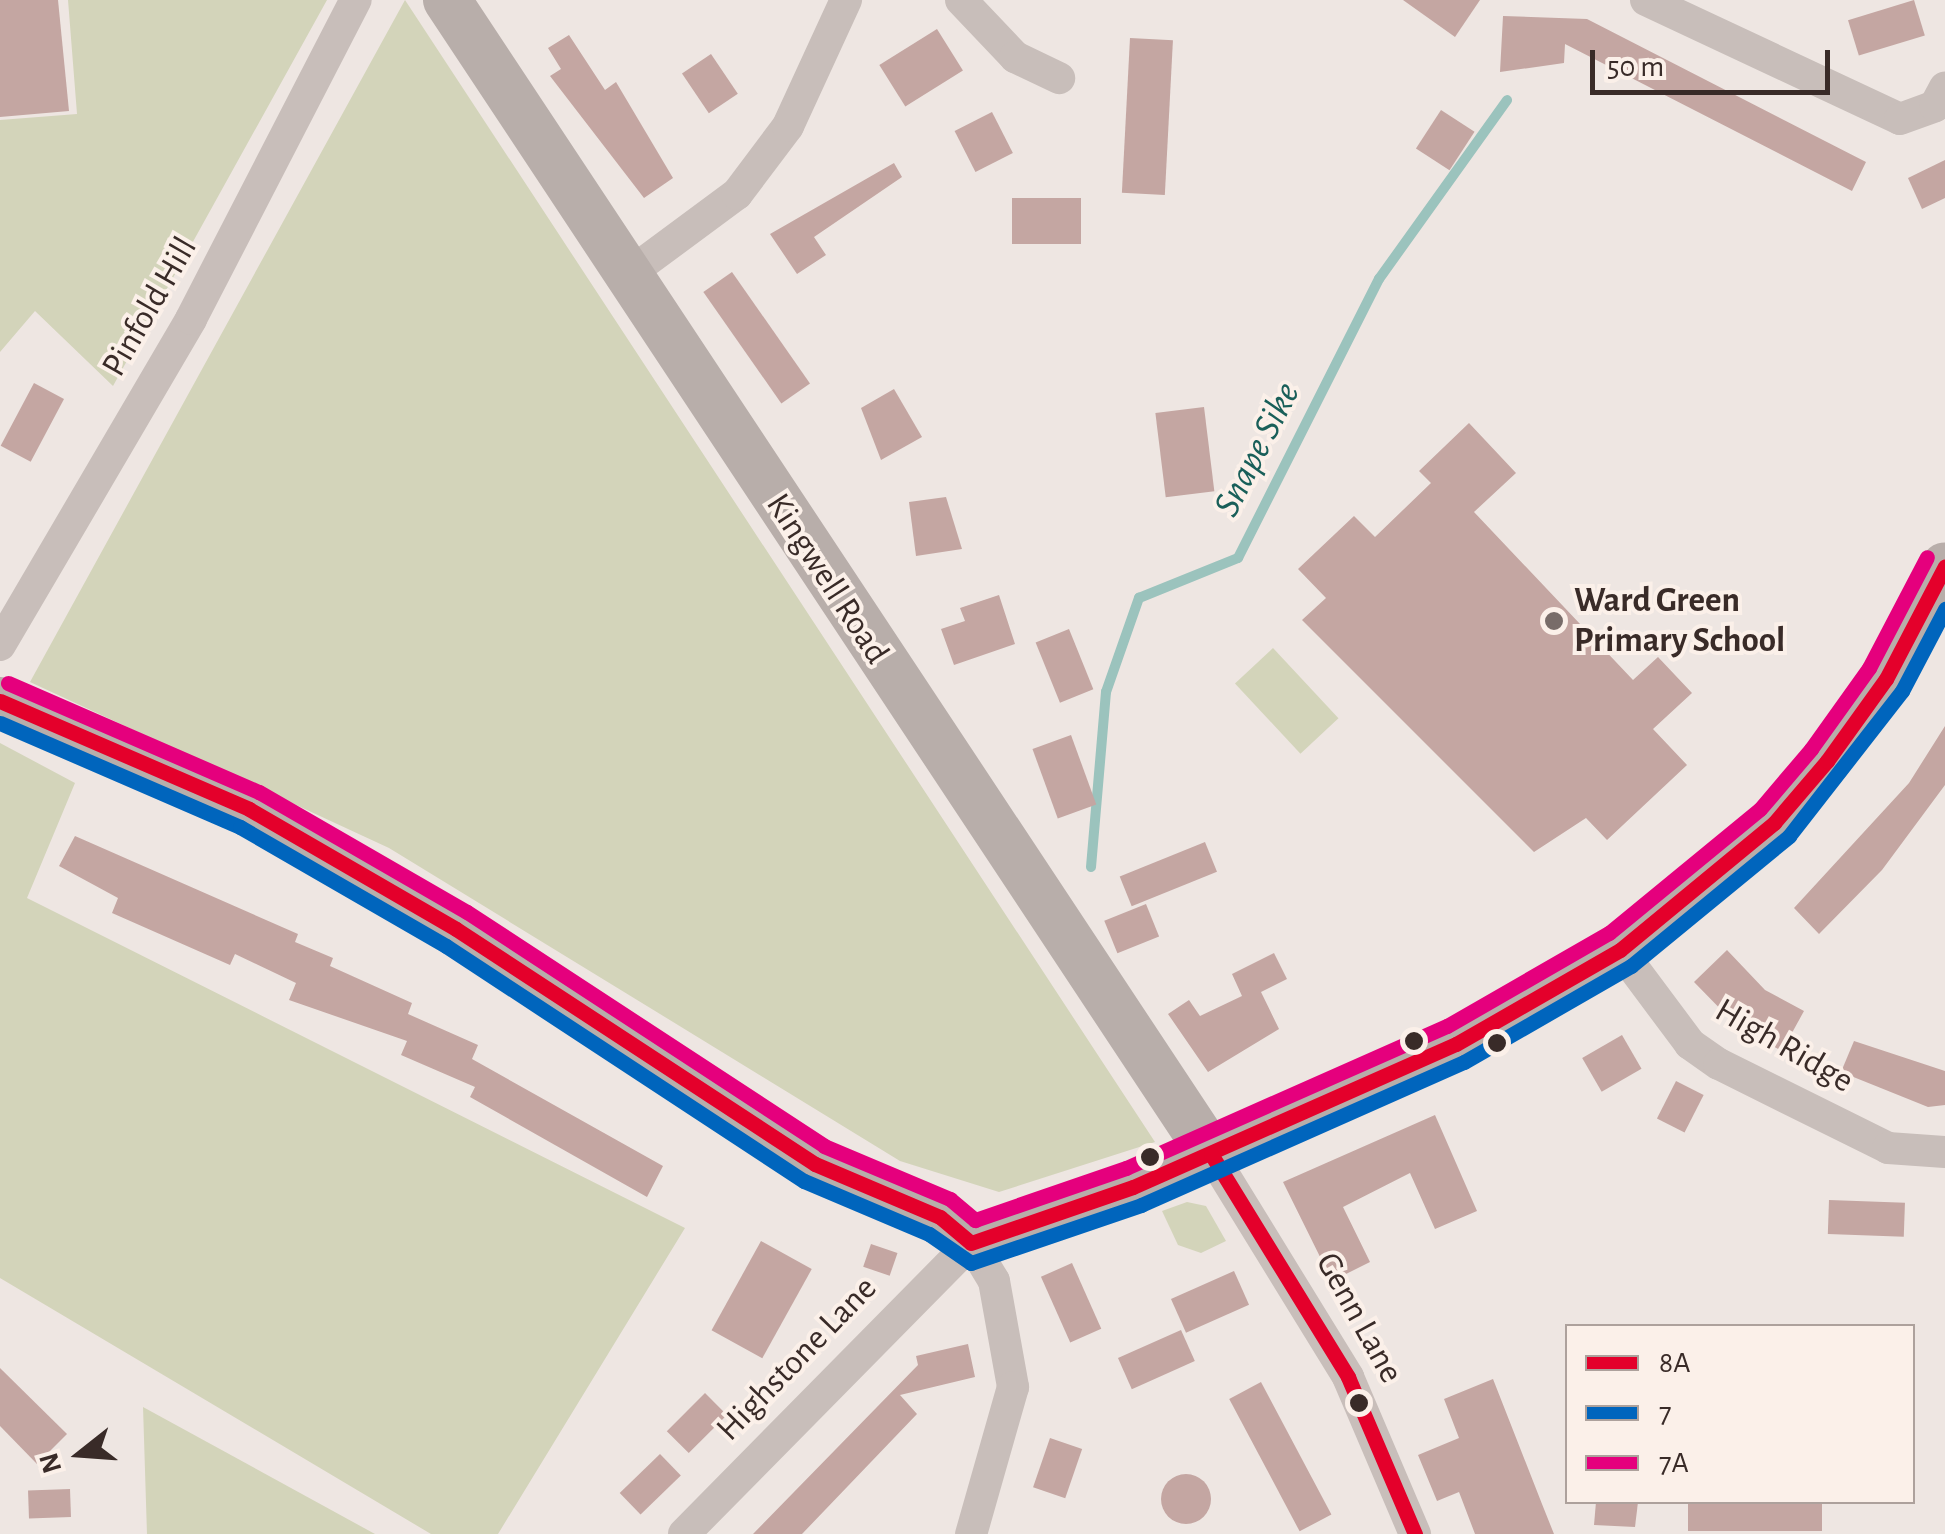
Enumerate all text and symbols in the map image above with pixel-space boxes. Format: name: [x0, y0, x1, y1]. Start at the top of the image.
scale bar: [1595, 30, 1835, 92]
text: 50 m: [1607, 52, 1664, 82]
street label: Pinfold Hill: [93, 230, 207, 384]
water label: Snape Sike: [1205, 375, 1311, 525]
street label: Kingwell Road: [756, 486, 898, 672]
place label: Ward Green Primary School: [1574, 580, 1785, 662]
marker: Ward Green Primary School: [1543, 610, 1565, 632]
street label: High Ridge: [1707, 990, 1861, 1102]
unlabelled marker: [1404, 1031, 1424, 1051]
unlabelled marker: [1487, 1033, 1507, 1053]
unlabelled marker: [1140, 1147, 1160, 1167]
street label: Genn Lane: [1306, 1245, 1412, 1391]
street label: Highstone Lane: [708, 1268, 886, 1450]
legend: [1565, 1324, 1915, 1504]
text: 8A: [1659, 1348, 1691, 1378]
unlabelled marker: [1349, 1393, 1369, 1413]
text: 7: [1659, 1398, 1672, 1428]
north arrow: [30, 1404, 130, 1504]
text: 7A: [1659, 1448, 1689, 1478]
text: N: [35, 1449, 68, 1476]

